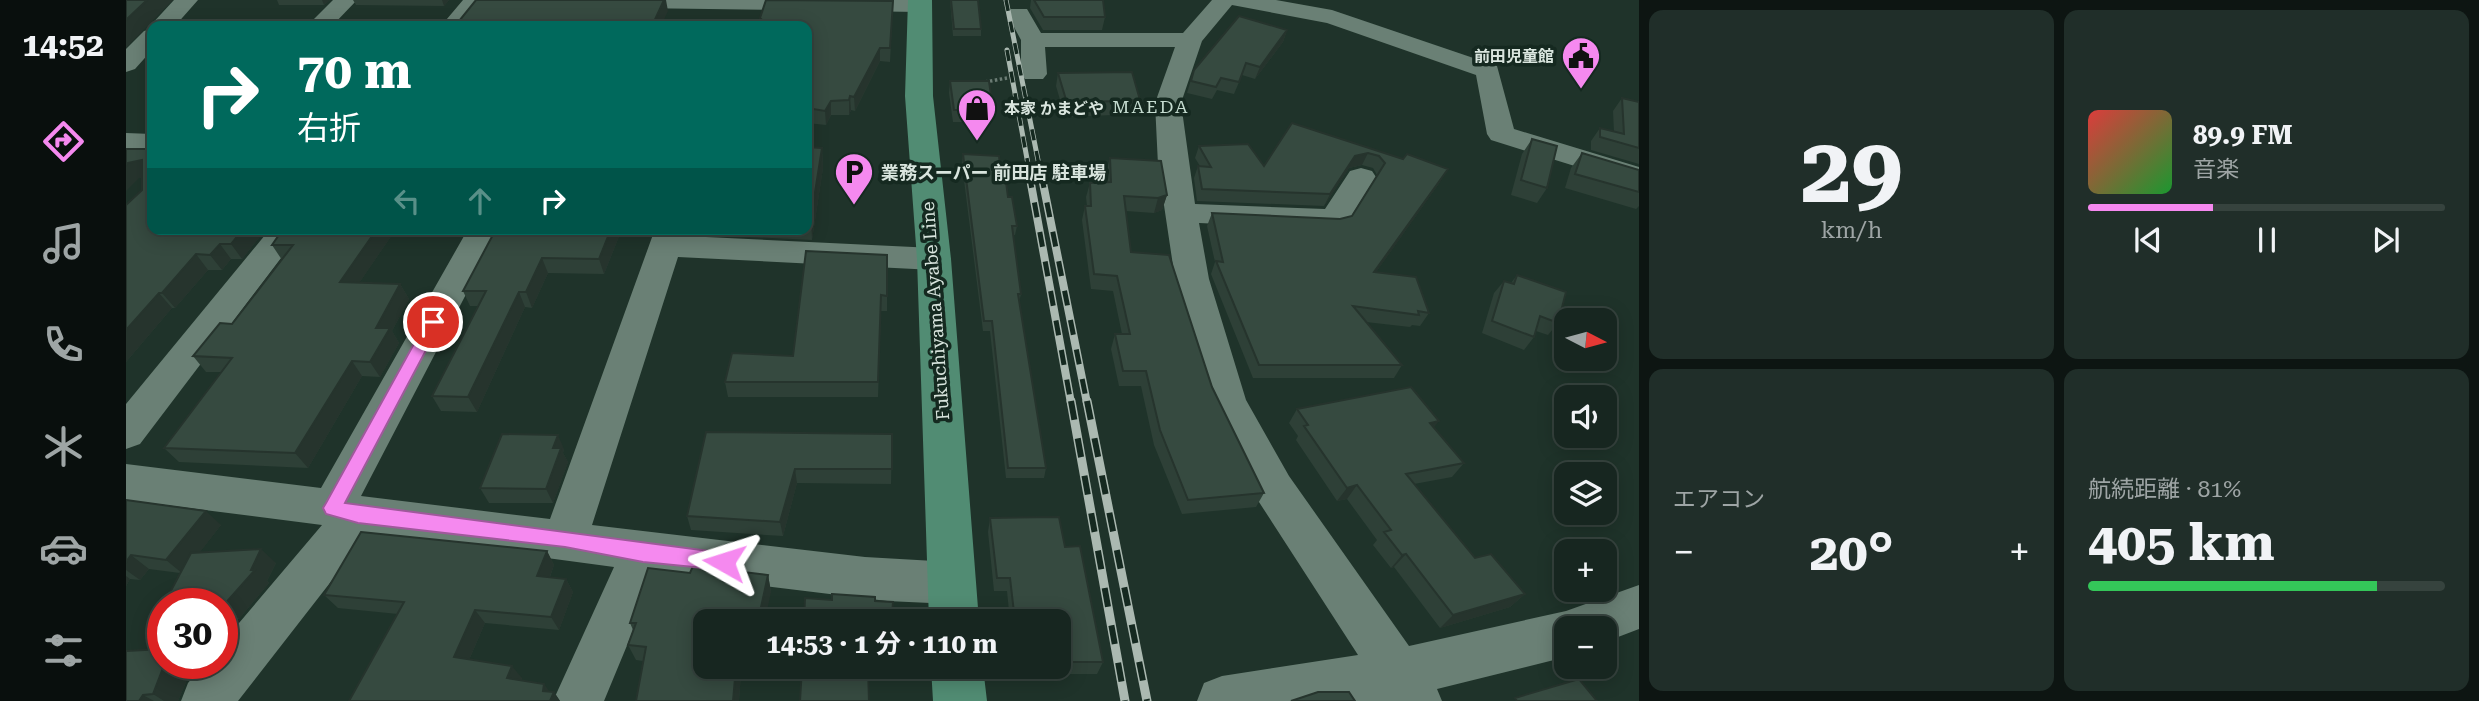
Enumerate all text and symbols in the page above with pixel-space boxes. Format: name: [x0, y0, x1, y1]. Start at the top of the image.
text: 14:52: [22, 26, 104, 64]
public building icon: 前田児童館: [1560, 35, 1602, 90]
text: 70 m: [297, 43, 412, 100]
place label: 前田児童館: [1474, 47, 1554, 66]
icon: right: [182, 49, 273, 140]
shop icon: 本家 かまどや: [956, 87, 998, 142]
district label: MAEDA: [1112, 96, 1190, 117]
place label: 本家 かまどや: [1004, 99, 1104, 118]
text: 右折: [297, 109, 361, 147]
icon: directions: [39, 117, 88, 166]
text: 29: [1801, 118, 1902, 224]
text: 89.9 FM: [2193, 120, 2293, 150]
parking icon: 業務スーパー 前田店 駐車場: [833, 151, 875, 206]
text: 音楽: [2193, 156, 2239, 183]
place label: 業務スーパー 前田店 駐車場: [881, 162, 1106, 183]
icon: left: [388, 182, 426, 220]
icon: ahead: [461, 182, 499, 220]
icon: right: [534, 182, 572, 220]
street label: Fukuchiyama Ayabe Line: [917, 201, 953, 421]
text: km/h: [1821, 217, 1882, 244]
icon: music: [39, 219, 88, 268]
icon: previous: [2129, 221, 2167, 259]
icon: pause: [2248, 221, 2286, 259]
icon: next: [2367, 221, 2405, 259]
pin: [403, 292, 463, 352]
icon: arrive: [414, 303, 452, 341]
north arrow: [1554, 308, 1617, 371]
map controls: [1554, 308, 1617, 679]
icon: phone: [39, 320, 88, 369]
button: sound: [1554, 385, 1617, 448]
icon: climate: [39, 422, 88, 471]
button: layers: [1554, 462, 1617, 525]
text: 航続距離 · 81%: [2088, 476, 2241, 503]
text: エアコン: [1673, 486, 1765, 513]
text: 405 km: [2088, 512, 2275, 573]
text: 20°: [1809, 522, 1894, 583]
icon: car: [39, 524, 88, 573]
position arrow: [687, 525, 761, 599]
text: −: [1673, 530, 1694, 574]
text: +: [2009, 530, 2030, 574]
button: +: [1554, 539, 1617, 602]
speed limit sign: 30: [147, 588, 238, 679]
button: −: [1554, 616, 1617, 679]
icon: filters: [39, 626, 88, 675]
text: 14:53 · 1 分 · 110 m: [766, 629, 998, 659]

